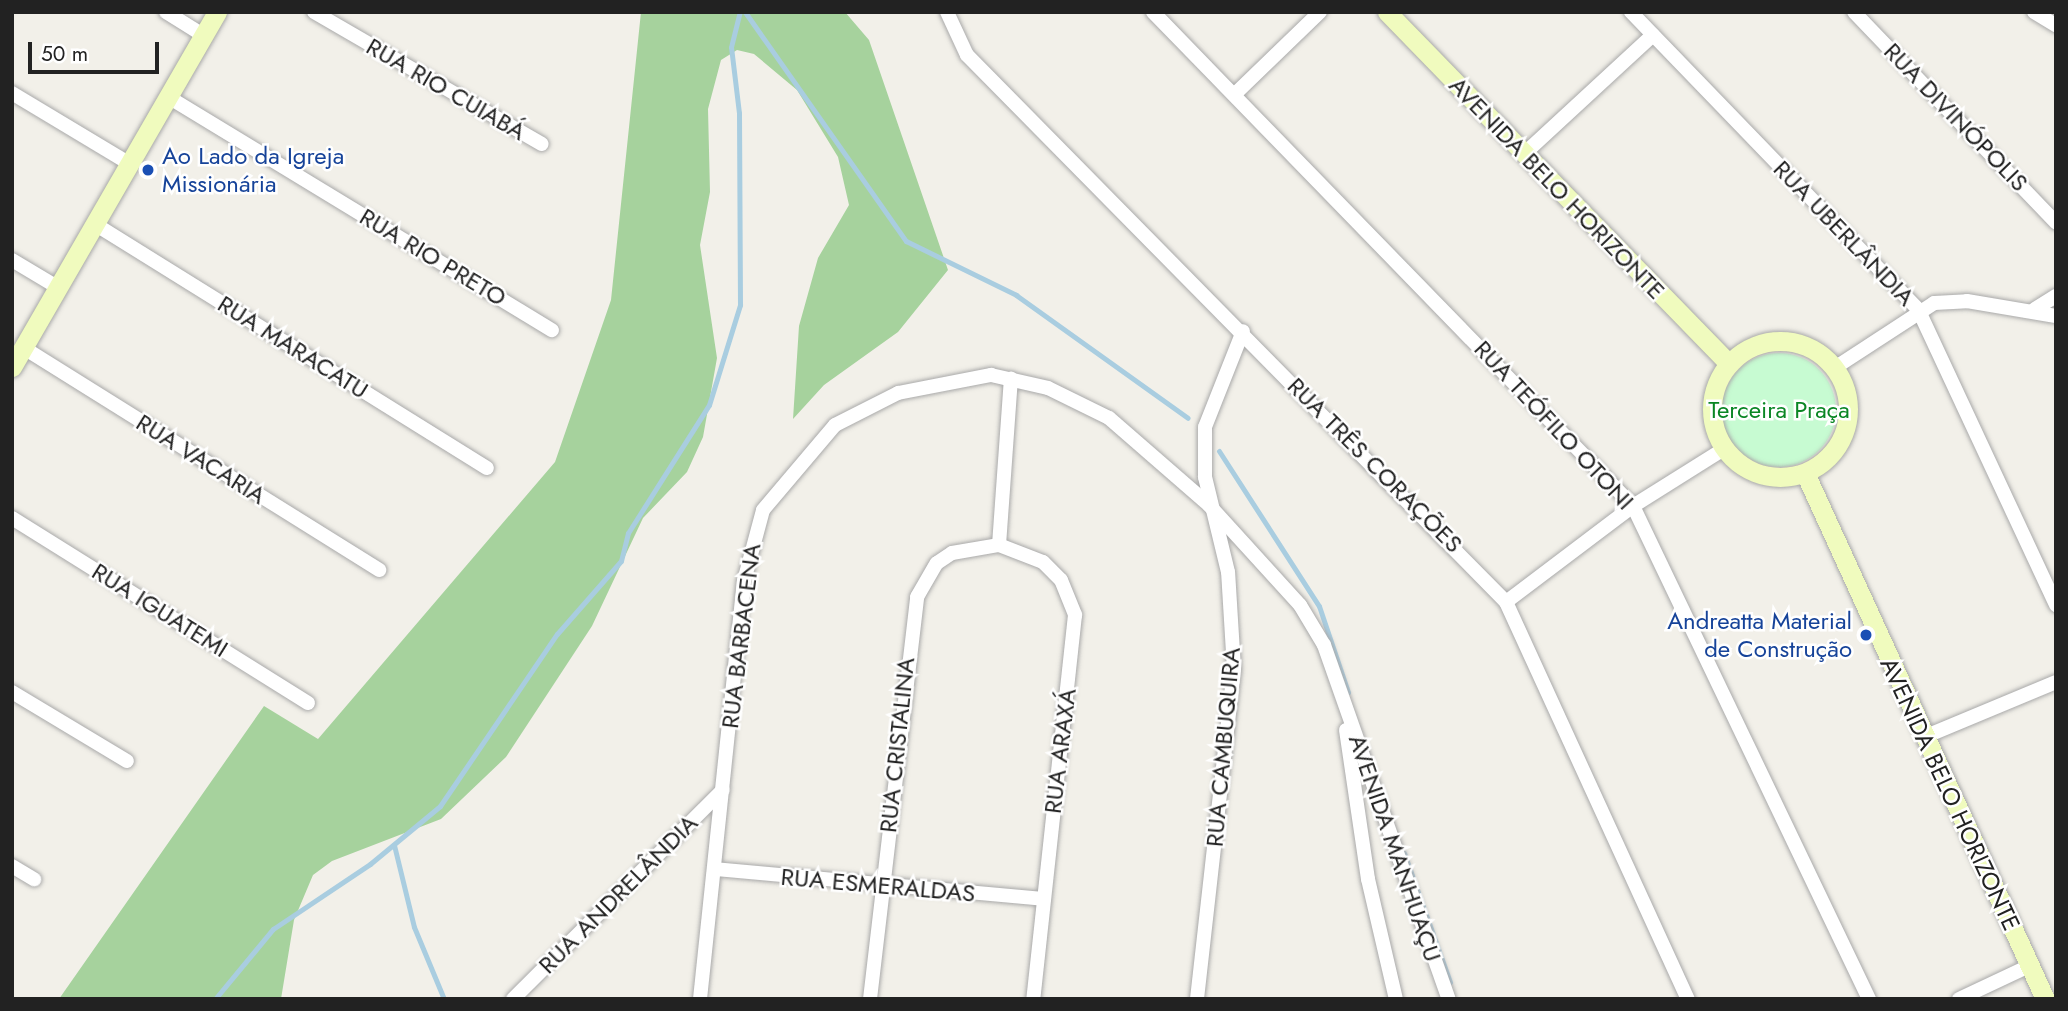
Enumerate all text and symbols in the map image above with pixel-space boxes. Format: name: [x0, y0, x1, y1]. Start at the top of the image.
scale bar: [32, 28, 163, 72]
street label: RUA RIO CUIABÁ: [361, 32, 531, 146]
street label: RUA DIVINÓPOLIS: [1878, 37, 2034, 197]
text: 50 m: [41, 39, 88, 69]
street label: AVENIDA BELO HORIZONTE: [1443, 71, 1671, 305]
place label: Ao Lado da Igreja Missionária: [162, 142, 344, 198]
street label: RUA UBERLÂNDIA: [1767, 154, 1921, 312]
marker: Ao Lado da Igreja Missionária: [140, 162, 156, 178]
street label: RUA RIO PRETO: [355, 202, 511, 312]
street label: RUA MARACATU: [213, 289, 373, 405]
street label: RUA TEÓFILO OTONI: [1468, 335, 1640, 515]
street label: RUA TRÊS CORAÇÕES: [1282, 372, 1468, 558]
park label: Terceira Praça: [1708, 396, 1850, 424]
street label: RUA VACARIA: [131, 408, 271, 510]
street label: RUA BARBACENA: [715, 542, 767, 730]
street label: RUA IGUATEMI: [87, 557, 233, 663]
place label: Andreatta Material de Construção: [1667, 607, 1852, 663]
marker: Andreatta Material de Construção: [1858, 627, 1874, 643]
street label: RUA CAMBUQUIRA: [1200, 646, 1246, 848]
street label: AVENIDA BELO HORIZONTE: [1874, 653, 2026, 935]
street label: RUA CRISTALINA: [873, 656, 921, 834]
street label: RUA ARAXÁ: [1038, 687, 1082, 815]
street label: AVENIDA MANHUAÇU: [1343, 731, 1447, 965]
street label: RUA ANDRELÂNDIA: [533, 809, 703, 979]
street label: RUA ESMERALDAS: [780, 862, 976, 908]

